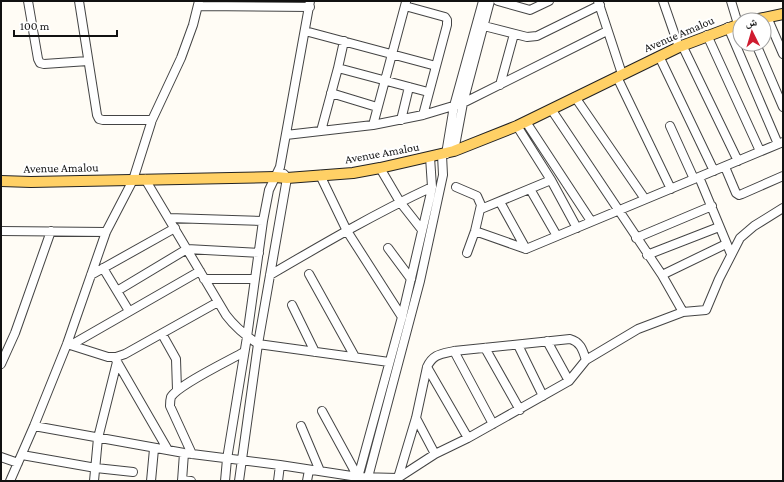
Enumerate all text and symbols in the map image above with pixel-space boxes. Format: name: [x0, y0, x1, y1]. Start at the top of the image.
scale bar: [14, 12, 117, 38]
north arrow: [732, 12, 772, 52]
street label: Avenue Amalou: [642, 13, 717, 55]
text: ش: [745, 16, 758, 31]
text: 100 m: [20, 19, 50, 33]
street label: Avenue Amalou: [344, 139, 421, 166]
street label: Avenue Amalou: [23, 160, 99, 176]

